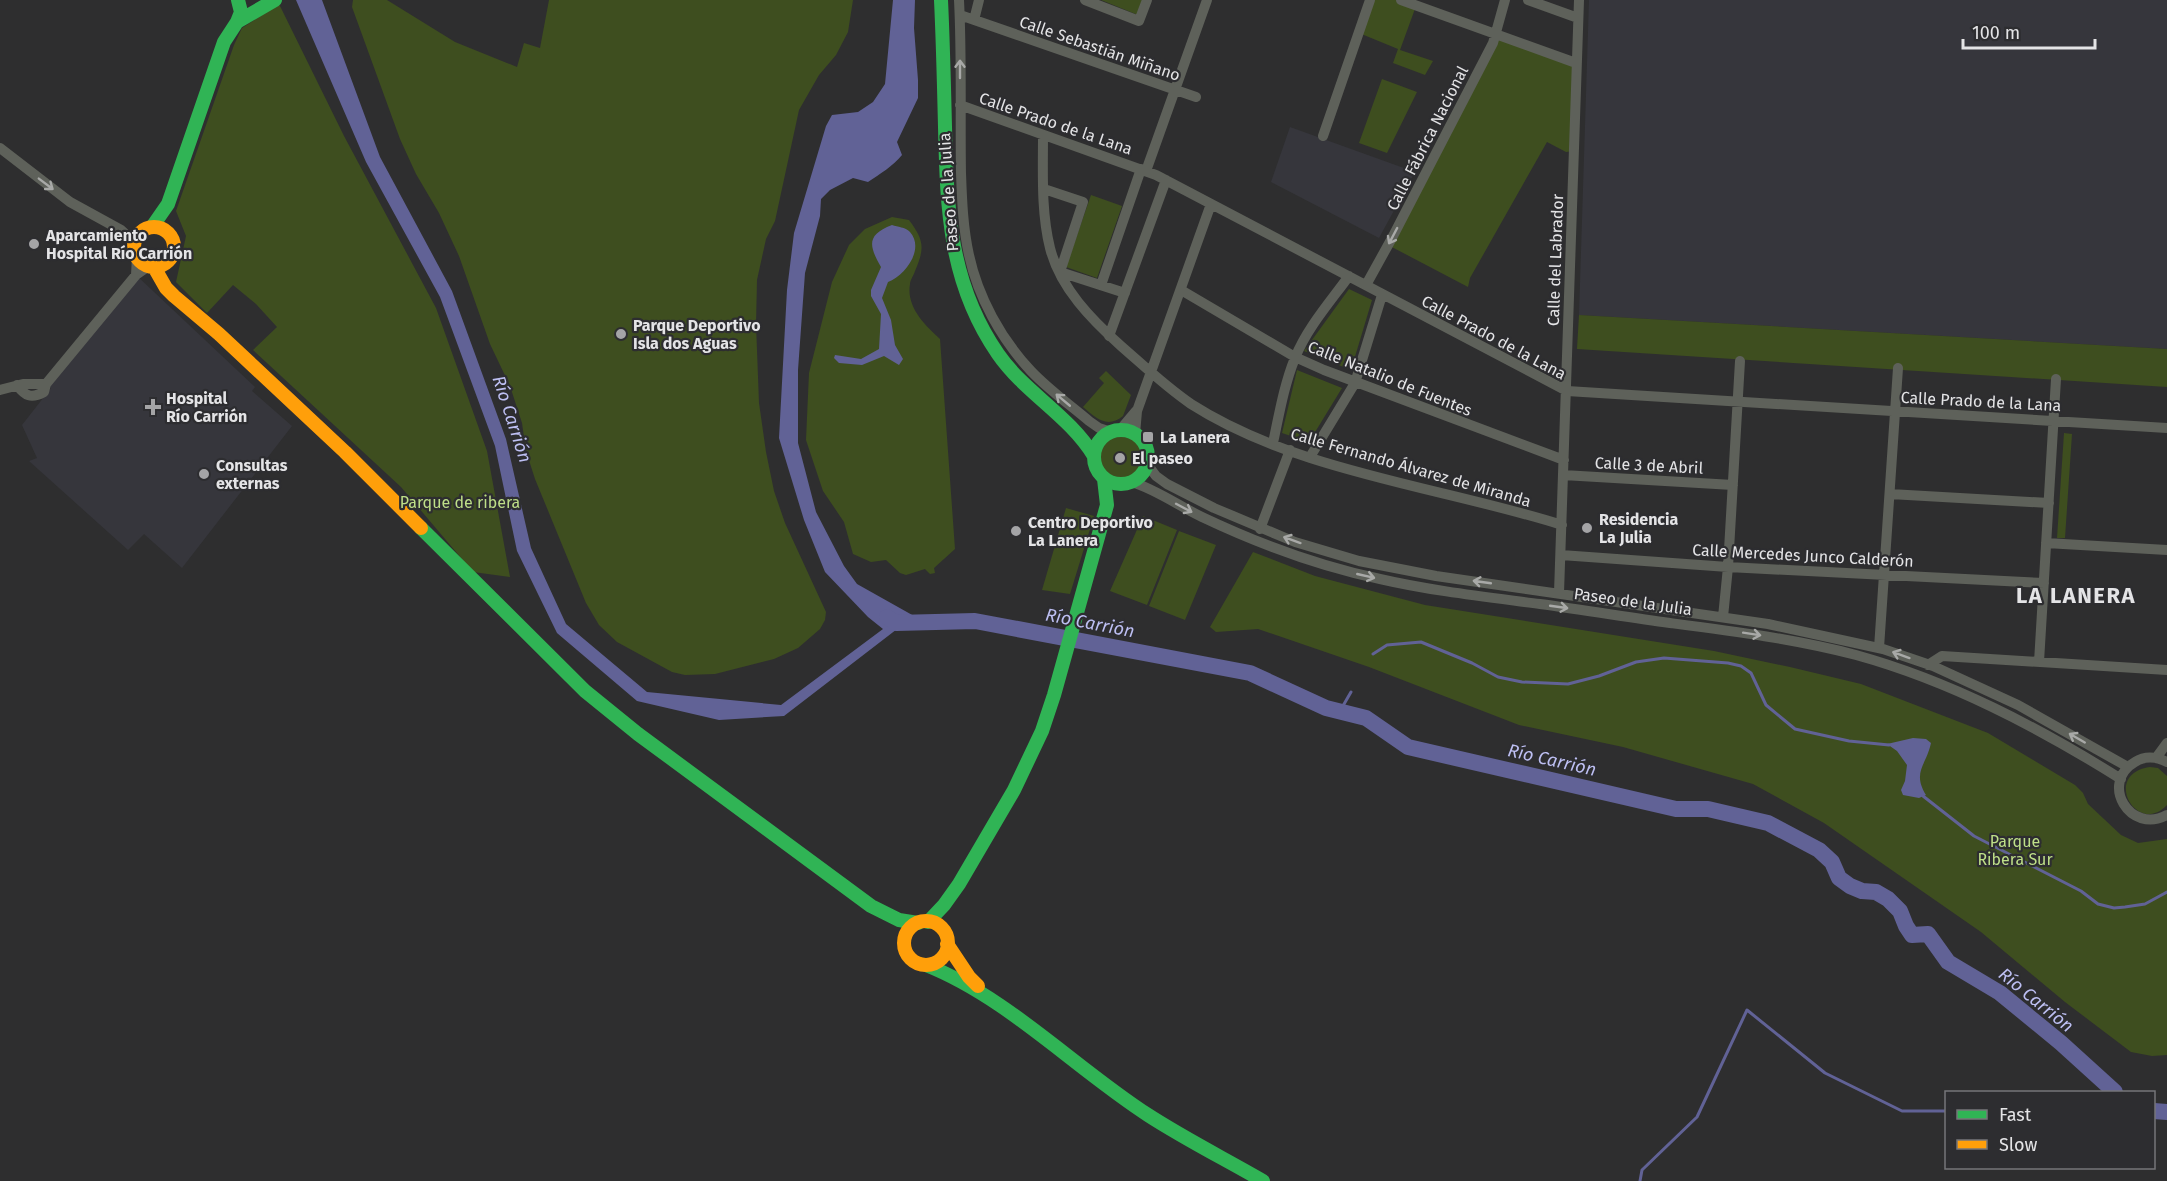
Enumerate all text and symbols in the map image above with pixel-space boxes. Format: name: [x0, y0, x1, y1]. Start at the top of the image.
street label: Calle Sebastián Miñano: [1017, 12, 1183, 85]
scale bar: [1963, 12, 2095, 50]
text: 100 m: [1972, 22, 2020, 44]
one-way arrow: [954, 59, 966, 79]
street label: Calle Fábrica Nacional: [1383, 63, 1472, 214]
street label: Calle Prado de la Lana: [977, 88, 1135, 159]
street label: Paseo de la Julia: [935, 132, 962, 252]
one-way arrow: [38, 177, 54, 190]
street label: Calle del Labrador: [1544, 193, 1567, 326]
place label: Aparcamiento Hospital Río Carrión: [45, 226, 192, 263]
one-way arrow: [1387, 227, 1398, 245]
marker: Aparcamiento Hospital Río Carrión: [27, 237, 41, 251]
street label: Calle Prado de la Lana: [1418, 291, 1569, 384]
place label: Parque Deportivo Isla dos Aguas: [633, 316, 761, 353]
marker: Parque Deportivo Isla dos Aguas: [614, 327, 628, 341]
street label: Calle Natalio de Fuentes: [1305, 337, 1475, 420]
water label: Río Carrión: [488, 373, 536, 465]
street label: Calle Prado de la Lana: [1900, 388, 2062, 415]
place label: Hospital Río Carrión: [166, 389, 247, 426]
one-way arrow: [1056, 393, 1071, 407]
marker: Hospital Río Carrión: [144, 398, 162, 416]
street label: Calle Fernando Álvarez de Miranda: [1288, 423, 1534, 511]
place label: La Lanera: [1160, 428, 1230, 447]
marker: La Lanera: [1141, 430, 1155, 444]
place label: El paseo: [1132, 449, 1193, 468]
marker: El paseo: [1113, 451, 1127, 465]
street label: Calle 3 de Abril: [1594, 453, 1704, 478]
place label: Consultas externas: [216, 456, 288, 493]
marker: Consultas externas: [197, 467, 211, 481]
park label: Parque de ribera: [400, 493, 520, 512]
one-way arrow: [1175, 503, 1193, 514]
place label: Residencia La Julia: [1599, 510, 1679, 547]
place label: Centro Deportivo La Lanera: [1028, 513, 1153, 550]
marker: Residencia La Julia: [1580, 521, 1594, 535]
marker: Centro Deportivo La Lanera: [1009, 524, 1023, 538]
one-way arrow: [1283, 534, 1302, 545]
street label: Calle Mercedes Junco Calderón: [1692, 540, 1914, 571]
one-way arrow: [1356, 571, 1376, 582]
one-way arrow: [1473, 577, 1492, 588]
district label: LA LANERA: [2016, 582, 2136, 609]
street label: Paseo de la Julia: [1573, 584, 1693, 619]
one-way arrow: [1549, 601, 1568, 612]
water label: Río Carrión: [1044, 604, 1136, 642]
one-way arrow: [1742, 629, 1761, 640]
one-way arrow: [1892, 648, 1911, 659]
one-way arrow: [2069, 732, 2086, 744]
water label: Río Carrión: [1506, 739, 1598, 781]
park label: Parque Ribera Sur: [1977, 832, 2053, 869]
water label: Río Carrión: [1994, 963, 2078, 1037]
legend: [1945, 1091, 2155, 1169]
text: Fast: [1999, 1104, 2032, 1126]
text: Slow: [1999, 1134, 2038, 1156]

